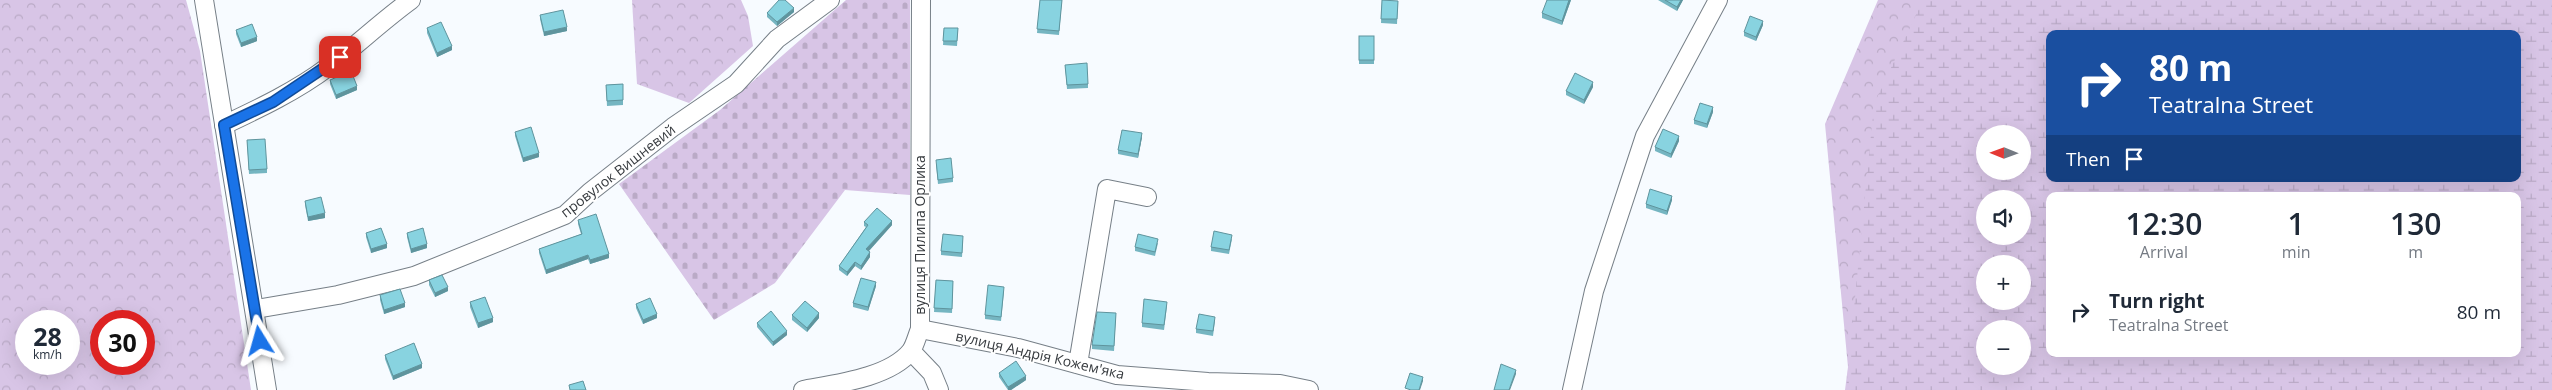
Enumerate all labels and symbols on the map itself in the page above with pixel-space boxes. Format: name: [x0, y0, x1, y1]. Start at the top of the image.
pin: [319, 36, 361, 78]
street label: провулок Вишневий: [556, 120, 679, 221]
north arrow: [1976, 125, 2031, 180]
street label: вулиця Пилипа Орлика: [910, 155, 929, 315]
speed limit sign: 30: [90, 310, 155, 375]
position arrow: [233, 314, 285, 366]
street label: вулиця Андрія Кожем'яка: [954, 326, 1126, 383]

